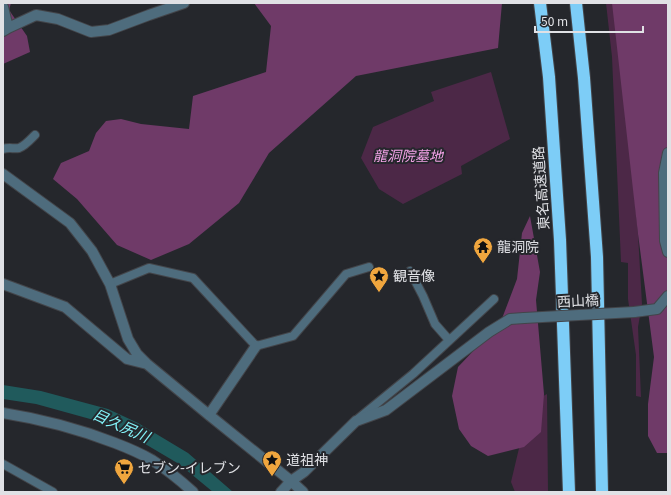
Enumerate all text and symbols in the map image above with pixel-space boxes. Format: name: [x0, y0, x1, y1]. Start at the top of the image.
scale bar: [535, 8, 643, 34]
text: 50 m: [541, 12, 568, 29]
park label: 龍洞院墓地: [373, 145, 445, 165]
street label: 東名高速道路: [527, 145, 553, 231]
temple icon: 龍洞院: [472, 236, 494, 264]
place label: 龍洞院: [497, 236, 539, 256]
place icon: 観音像: [368, 265, 390, 293]
place label: 観音像: [393, 265, 435, 285]
street label: 西山橋: [556, 289, 599, 311]
water label: 目久尻川: [90, 403, 155, 447]
place icon: 道祖神: [261, 449, 283, 477]
place label: 道祖神: [286, 449, 328, 469]
supermarket icon: セブン-イレブン: [113, 457, 135, 485]
place label: セブン-イレブン: [138, 457, 241, 477]

